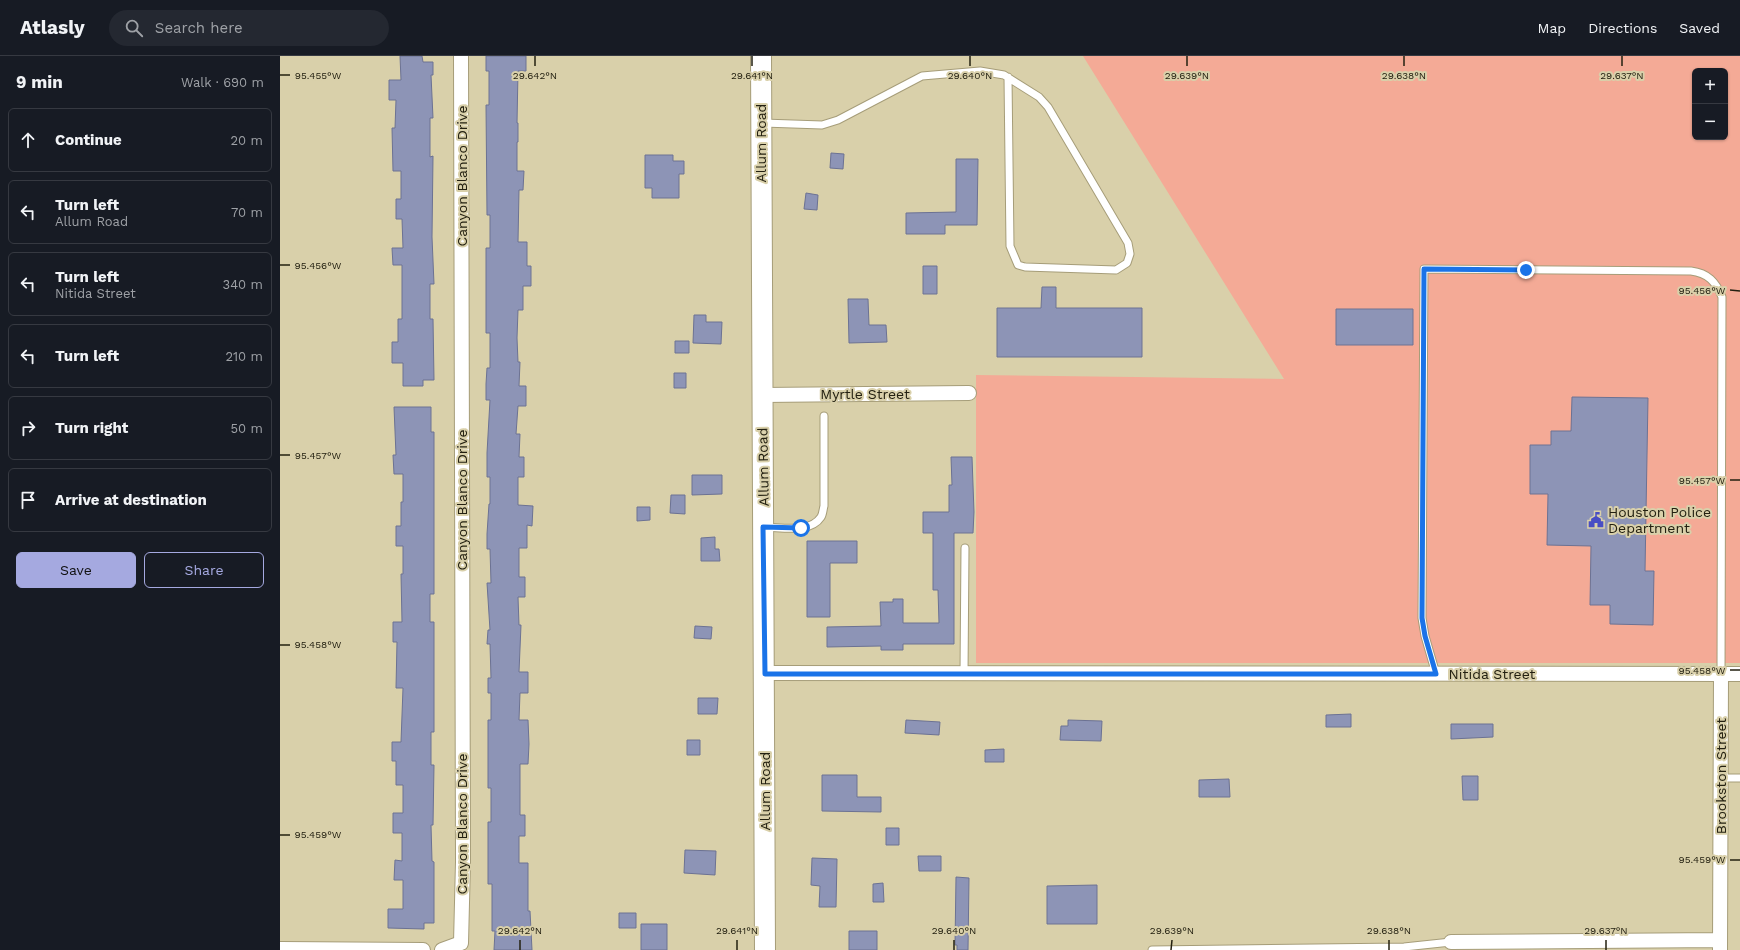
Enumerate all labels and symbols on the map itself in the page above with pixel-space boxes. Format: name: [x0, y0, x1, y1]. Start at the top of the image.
text: 95.455°W: [295, 70, 342, 81]
text: 29.642°N: [513, 70, 557, 81]
text: 29.641°N: [731, 70, 773, 81]
text: 29.640°N: [948, 70, 992, 81]
text: 29.639°N: [1165, 70, 1209, 81]
text: 29.638°N: [1382, 70, 1426, 81]
text: 29.637°N: [1600, 70, 1644, 81]
street label: Allum Road: [753, 104, 769, 182]
street label: Canyon Blanco Drive: [454, 106, 470, 246]
text: 95.456°W: [295, 260, 342, 271]
route end: [1517, 261, 1535, 279]
text: 95.456°W: [1679, 285, 1726, 296]
street label: Myrtle Street: [820, 386, 910, 402]
street label: Allum Road: [754, 427, 772, 507]
street label: Canyon Blanco Drive: [454, 430, 470, 570]
text: 95.457°W: [295, 450, 342, 461]
text: 95.457°W: [1679, 475, 1726, 486]
place label: Houston Police Department: [1608, 504, 1711, 536]
public building icon: Houston Police Department: [1587, 511, 1605, 529]
route start: [792, 519, 810, 537]
text: 95.458°W: [295, 639, 342, 650]
text: 95.458°W: [1679, 665, 1726, 676]
street label: Nitida Street: [1449, 666, 1536, 682]
street label: Brookston Street: [1713, 718, 1729, 834]
street label: Allum Road: [757, 752, 773, 830]
street label: Canyon Blanco Drive: [454, 754, 470, 894]
text: 95.459°W: [295, 829, 342, 840]
text: 95.459°W: [1679, 854, 1726, 865]
text: 29.642°N: [498, 925, 542, 936]
text: 29.641°N: [716, 925, 758, 936]
text: 29.640°N: [932, 925, 976, 936]
text: 29.639°N: [1150, 925, 1194, 936]
text: 29.638°N: [1367, 925, 1411, 936]
text: 29.637°N: [1584, 925, 1628, 936]

